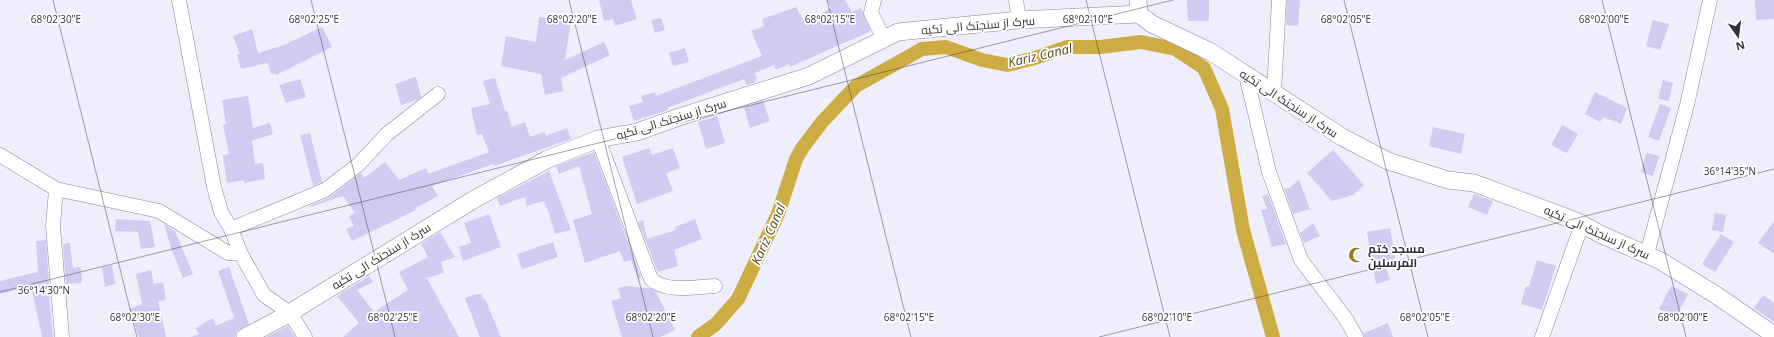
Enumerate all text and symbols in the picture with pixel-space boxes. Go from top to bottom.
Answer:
text: 68°02'30"E [31,12,81,26]
text: 68°02'25"E [289,12,339,26]
text: 68°02'20"E [547,12,597,26]
text: 68°02'15"E [805,12,855,26]
street label: سرک از سنجتک الی تکیه [920,12,1036,38]
text: 68°02'10"E [1063,12,1113,26]
text: 68°02'05"E [1321,12,1371,26]
text: 68°02'00"E [1579,12,1629,26]
north arrow [1718,16,1758,56]
text: N [1734,38,1747,55]
water label: Kariz Canal [1006,39,1075,71]
street label: سرک از سنجتک الی تکیه [1236,65,1342,141]
street label: سرک از سنجتک الی تکیه [614,94,728,144]
text: 36°14'35"N [1704,164,1756,178]
water label: Kariz Canal [746,200,790,267]
street label: سرک از سنجتک الی تکیه [1541,201,1653,263]
street label: سرک از سنجتک الی تکیه [328,219,434,293]
place label: مسجد ختم المرسلین [1368,240,1425,271]
mosque icon: مسجد ختم المرسلین [1347,246,1365,264]
text: 36°14'30"N [18,283,70,297]
text: 68°02'30"E [110,310,160,324]
text: 68°02'25"E [368,310,418,324]
text: 68°02'20"E [626,310,676,324]
text: 68°02'15"E [884,310,934,324]
text: 68°02'10"E [1142,310,1192,324]
text: 68°02'05"E [1400,310,1450,324]
text: 68°02'00"E [1658,310,1708,324]

